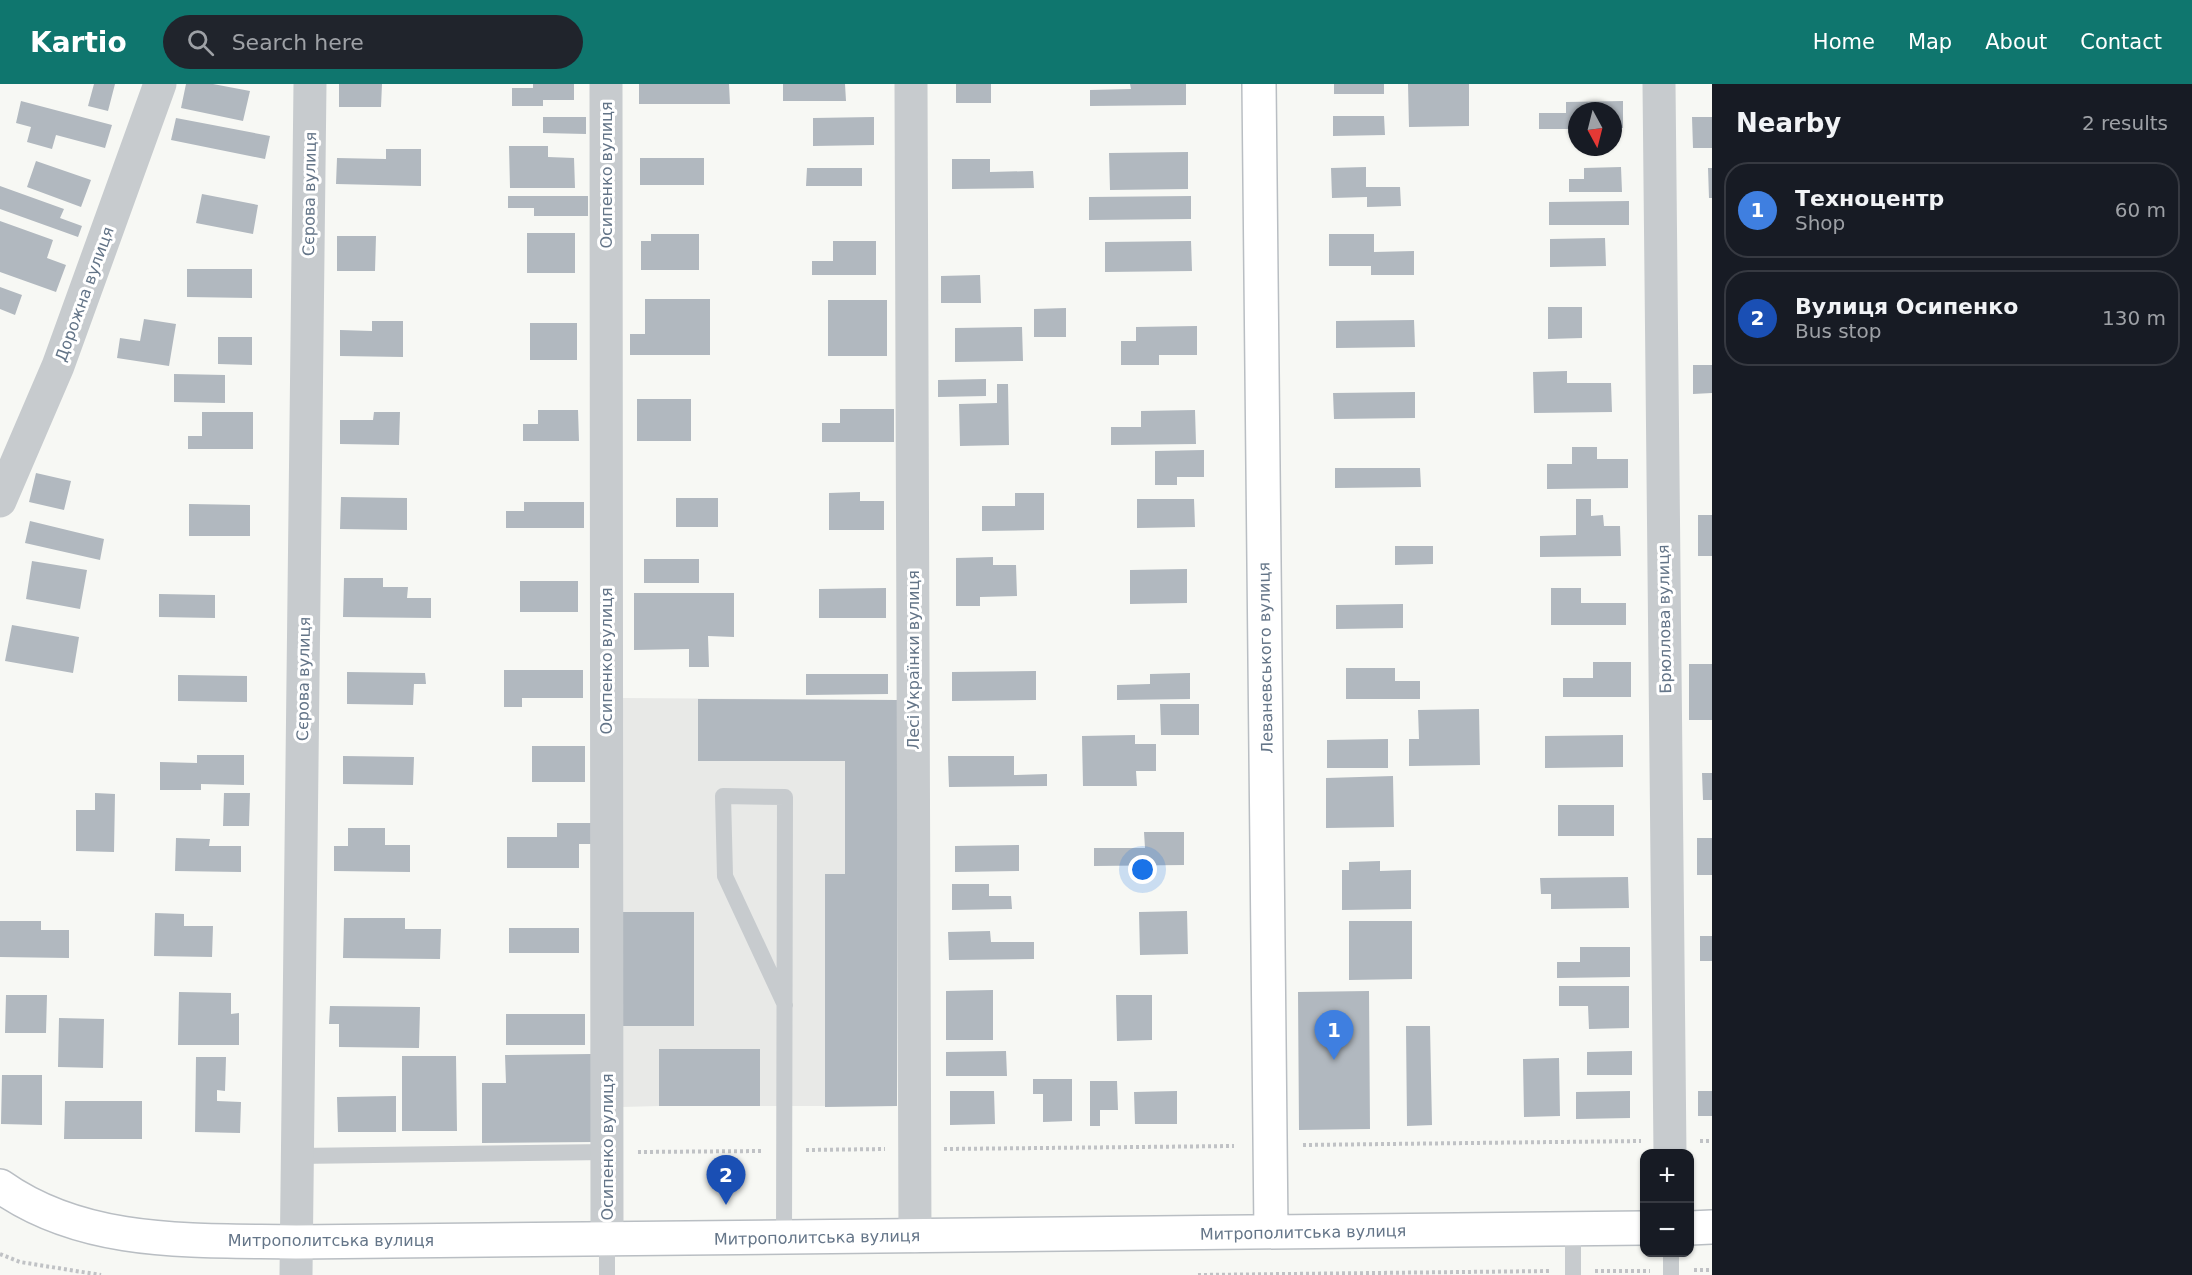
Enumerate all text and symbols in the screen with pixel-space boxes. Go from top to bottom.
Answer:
search box [163,15,583,69]
text: Kartio [30,26,127,59]
icon: search [184,26,217,59]
text: Search here [232,30,364,55]
text: Home [1813,30,1875,54]
text: Map [1908,30,1952,54]
text: About [1985,30,2047,54]
text: Contact [2080,30,2162,54]
street label: Осипенко вулиця [597,101,616,249]
north arrow [1568,102,1622,156]
text: Nearby [1736,108,1841,138]
text: 2 results [2082,111,2168,135]
street label: Сєрова вулиця [299,132,320,256]
text: Техноцентр [1795,186,1944,211]
text: 1 [1751,198,1764,222]
text: 60 m [2115,198,2166,222]
text: Shop [1795,211,1845,235]
street label: Дорожна вулиця [51,224,118,364]
text: Вулиця Осипенко [1795,294,2018,319]
text: 2 [1751,306,1764,330]
text: 130 m [2102,306,2166,330]
text: Bus stop [1795,319,1881,343]
street label: Брюллова вулиця [1654,544,1675,694]
street label: Леваневського вулиця [1254,562,1277,754]
street label: Лесі Українки вулиця [904,570,923,750]
street label: Осипенко вулиця [597,587,616,735]
street label: Сєрова вулиця [293,617,314,741]
your location [1128,855,1157,884]
pin: 1 [1314,1010,1354,1060]
street label: Осипенко вулиця [598,1073,617,1221]
map controls [1640,1149,1694,1257]
button: + [1640,1149,1694,1203]
pin: 2 [706,1156,746,1205]
button: − [1640,1203,1694,1257]
street label: Митрополитська вулиця [1200,1221,1406,1244]
street label: Митрополитська вулиця [714,1226,920,1249]
street label: Митрополитська вулиця [228,1231,434,1250]

